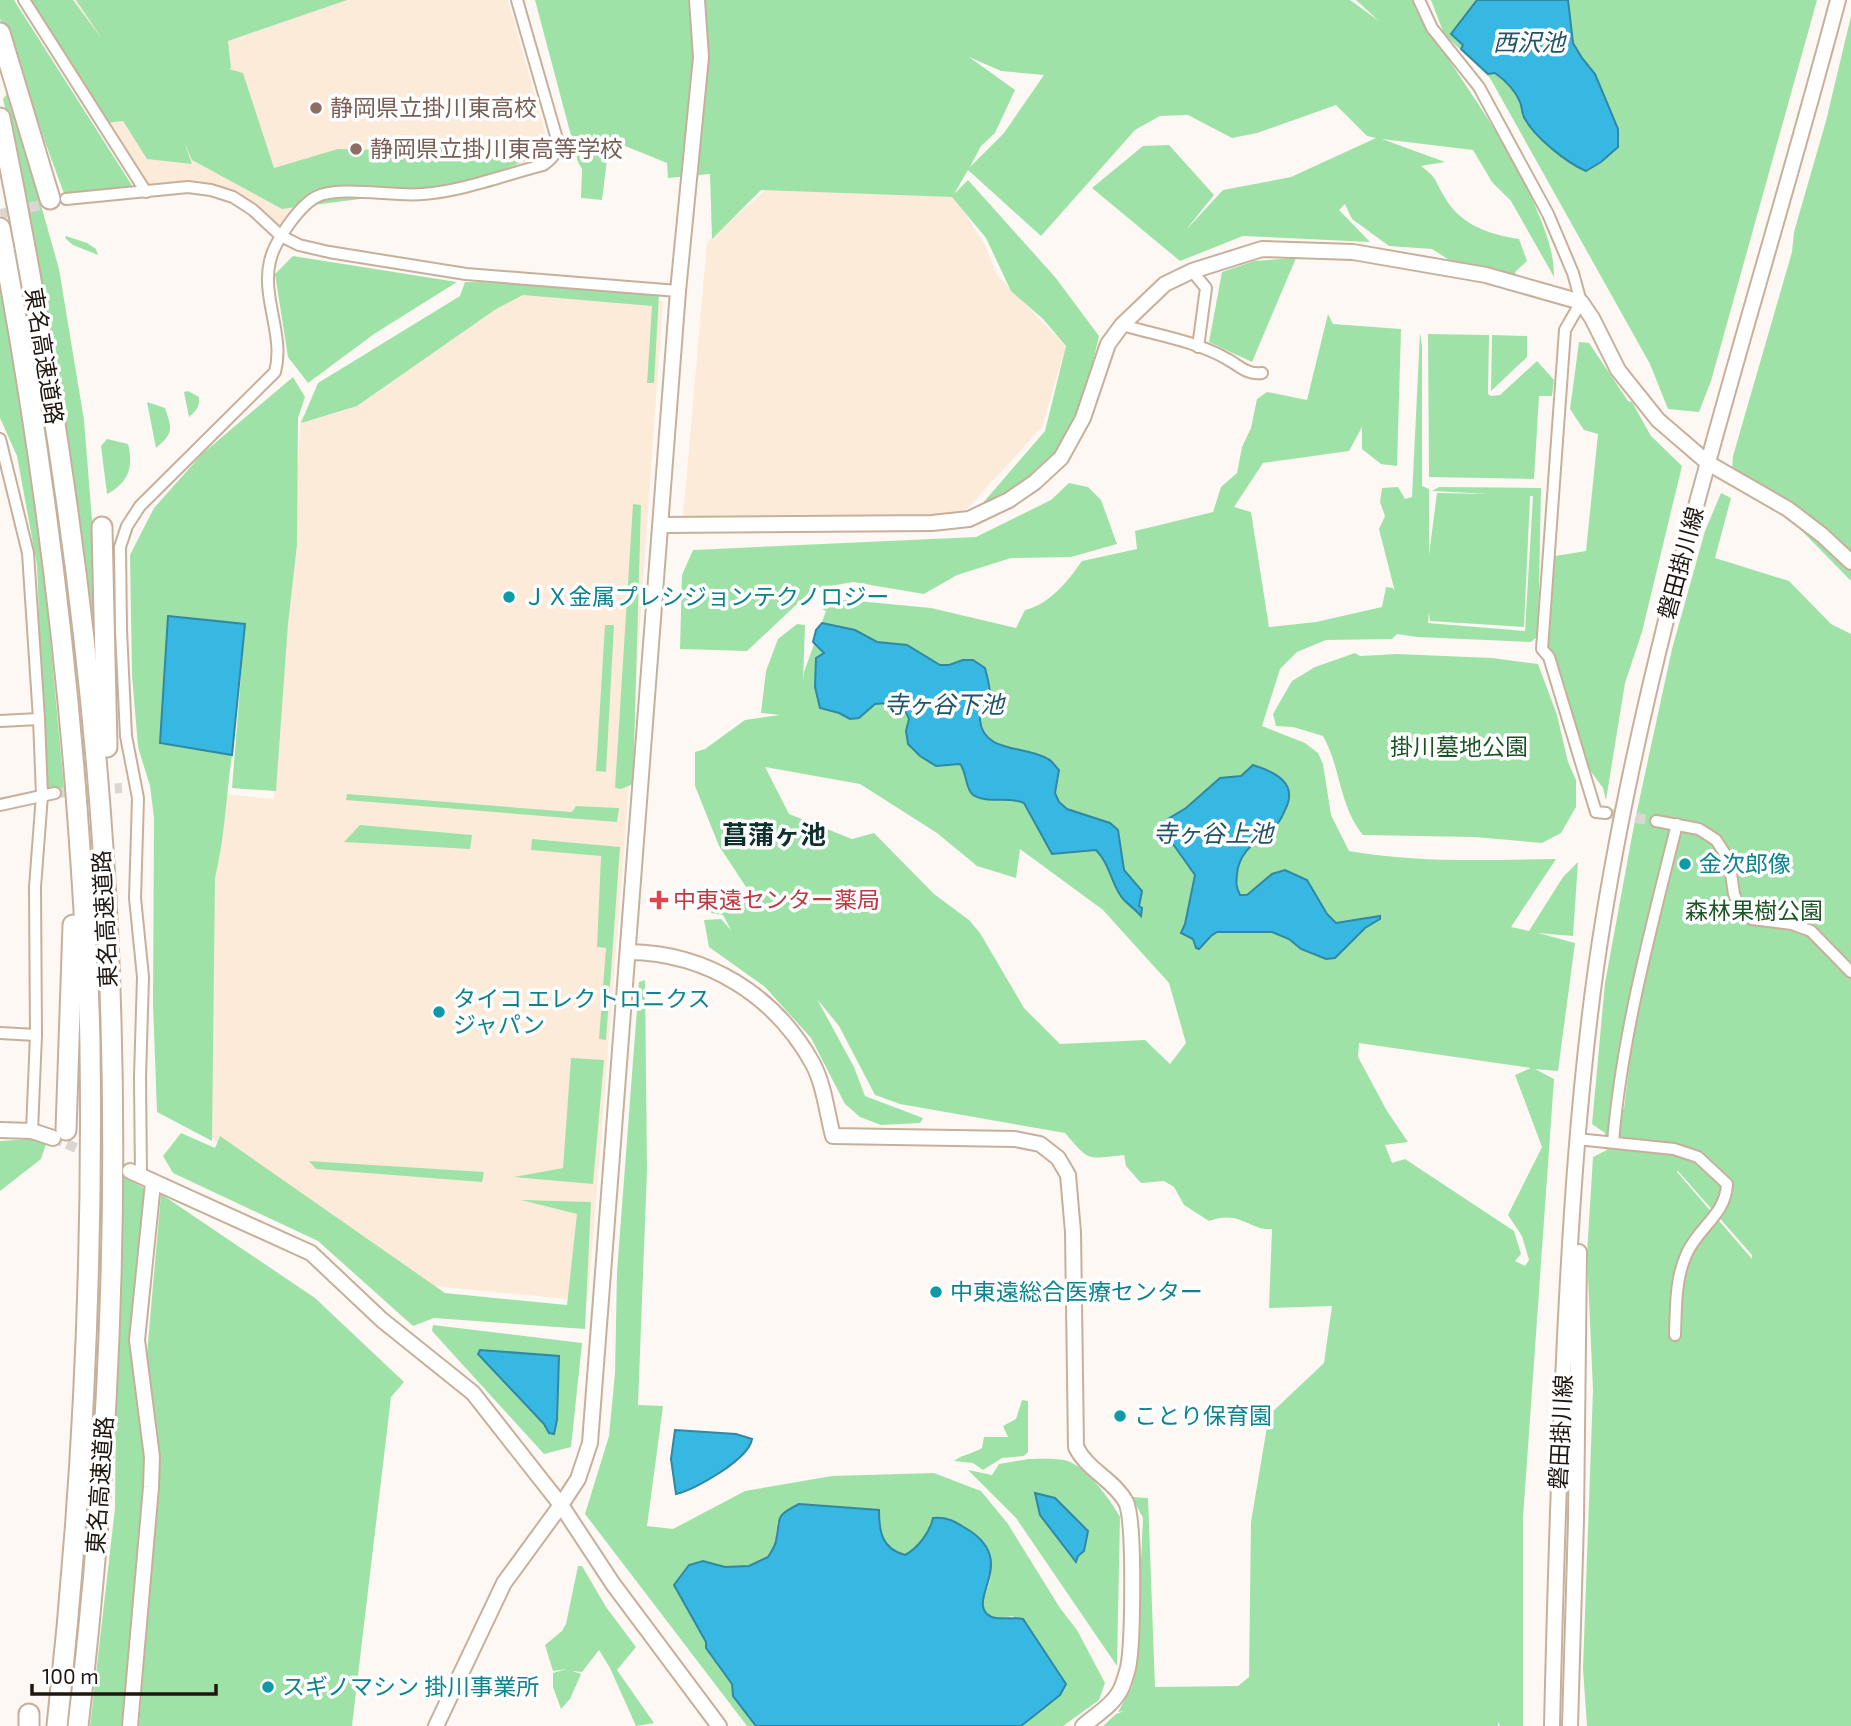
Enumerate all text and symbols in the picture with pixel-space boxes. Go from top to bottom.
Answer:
water label: 西沢池 [1493,27,1567,56]
place label: 静岡県立掛川東高校 [330,93,537,121]
marker: 静岡県立掛川東高校 [308,100,324,116]
place label: 静岡県立掛川東高等学校 [370,134,623,162]
marker: 静岡県立掛川東高等学校 [348,141,364,157]
street label: 東名高速道路 [20,286,70,426]
street label: 磐田掛川線 [1652,504,1708,622]
place label: ＪＸ金属プレシジョンテクノロジー [523,582,890,610]
marker: ＪＸ金属プレシジョンテクノロジー [501,589,517,605]
water label: 寺ヶ谷下池 [884,689,1006,718]
park label: 掛川墓地公園 [1390,732,1528,760]
district label: 菖蒲ヶ池 [722,818,826,849]
water label: 寺ヶ谷上池 [1153,818,1275,847]
street label: 東名高速道路 [86,849,122,989]
place label: 金次郎像 [1699,849,1791,877]
marker: 金次郎像 [1677,856,1693,872]
place label: 中東遠センター薬局 [673,885,880,913]
marker: 中東遠センター薬局 [651,892,667,908]
park label: 森林果樹公園 [1685,896,1823,924]
place label: タイコ エレクトロニクス ジャパン [453,984,710,1038]
marker: タイコ エレクトロニクス ジャパン [431,1004,447,1020]
place label: 中東遠総合医療センター [950,1277,1203,1305]
marker: 中東遠総合医療センター [928,1284,944,1300]
street label: 磐田掛川線 [1543,1374,1577,1490]
place label: ことり保育園 [1134,1401,1272,1429]
marker: ことり保育園 [1112,1408,1128,1424]
street label: 東名高速道路 [80,1415,118,1555]
scale bar [32,1652,215,1696]
text: 100 m [42,1663,99,1688]
place label: スギノマシン 掛川事業所 [282,1672,539,1700]
marker: スギノマシン 掛川事業所 [260,1679,276,1695]

